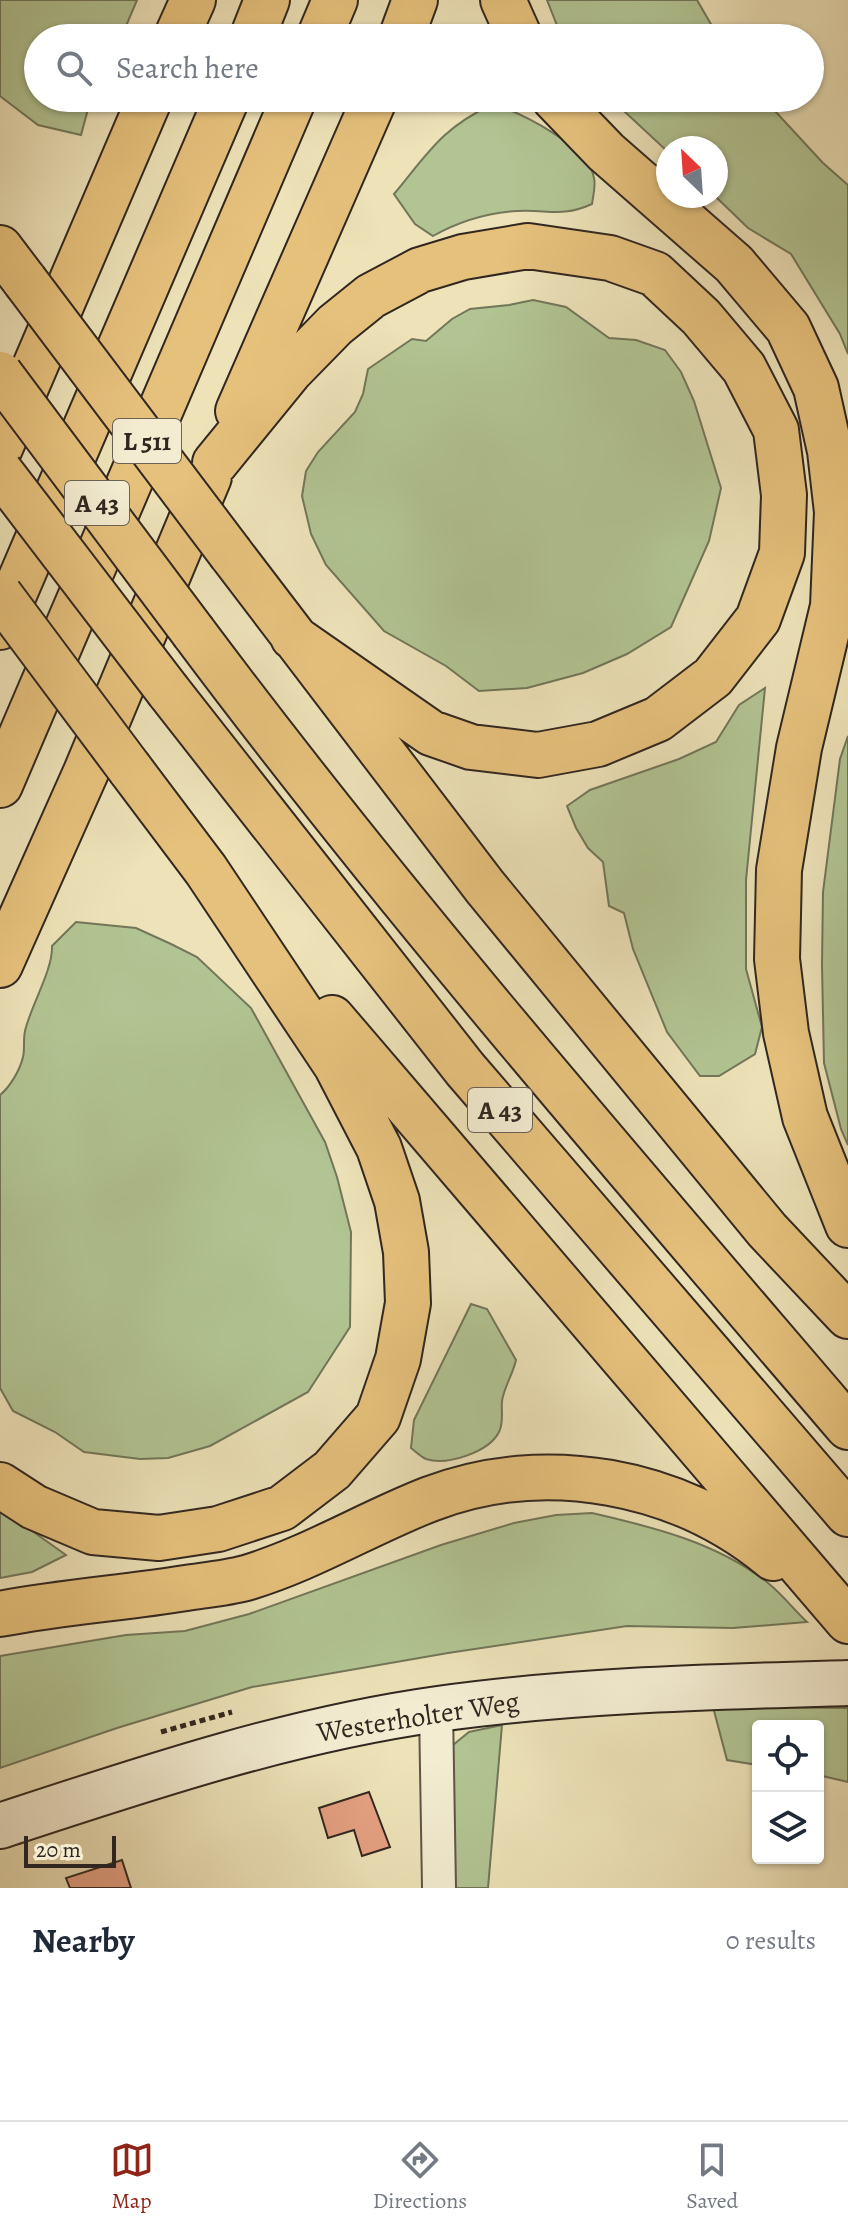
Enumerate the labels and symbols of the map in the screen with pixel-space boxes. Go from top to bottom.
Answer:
north arrow [656,136,728,208]
road number: L 511 [113,419,181,463]
road number: A 43 [65,481,129,525]
road number: A 43 [468,1088,532,1132]
street label: Westerholter Weg [313,1682,522,1752]
scale bar [24,1832,116,1868]

